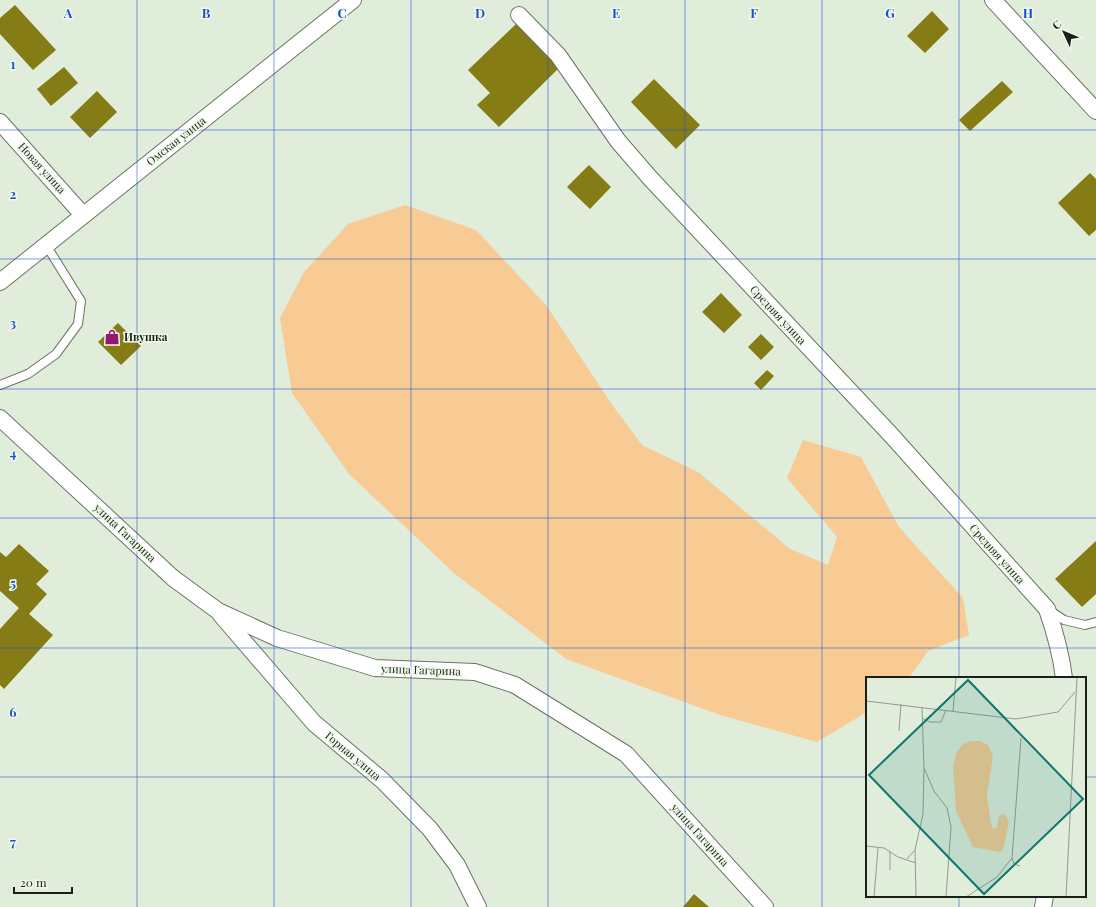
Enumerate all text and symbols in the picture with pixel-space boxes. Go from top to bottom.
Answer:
text: A [63,4,73,21]
text: B [202,4,211,21]
text: C [337,4,347,21]
text: D [475,4,485,21]
text: E [612,4,620,21]
text: F [750,4,758,21]
text: G [885,4,895,21]
text: H [1023,4,1033,21]
north arrow [1044,12,1084,52]
text: С [1048,17,1065,33]
text: 1 [11,55,16,72]
street label: Омская улица [143,112,209,169]
street label: Новая улица [15,139,70,197]
text: 2 [10,185,17,202]
street label: Средняя улица [747,282,810,348]
text: 3 [10,314,16,331]
shop icon: Ивушка [103,328,121,346]
place label: Ивушка [124,329,168,344]
text: 4 [10,444,17,461]
street label: улица Гагарина [90,499,160,566]
street label: Средняя улица [966,520,1029,587]
text: 5 [10,574,16,591]
street label: улица Гагарина [380,661,462,678]
inset map [866,677,1086,897]
text: 6 [9,703,17,720]
street label: Горная улица [322,728,385,784]
street label: улица Гагарина [668,799,733,870]
text: 7 [10,833,16,850]
scale bar [14,869,72,895]
text: 20 m [20,874,47,890]

